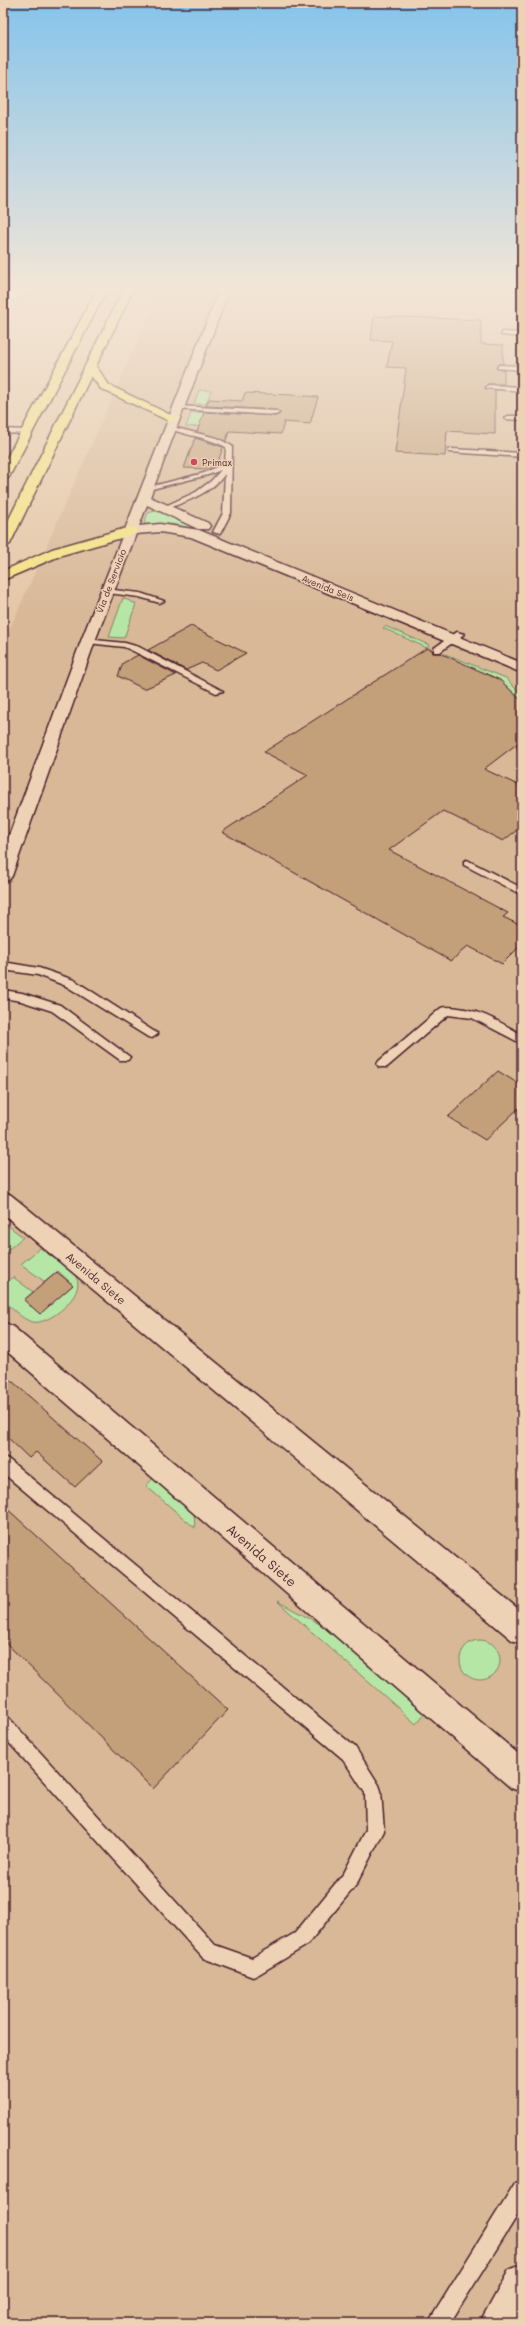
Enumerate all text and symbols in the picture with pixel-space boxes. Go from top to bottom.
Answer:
marker: Primax [189,457,199,467]
place label: Primax [202,457,233,468]
street label: Vía de Servicio [94,547,128,614]
street label: Avenida Seis [300,573,356,603]
street label: Avenida Siete [63,1248,129,1308]
street label: Avenida Siete [223,1520,301,1590]

